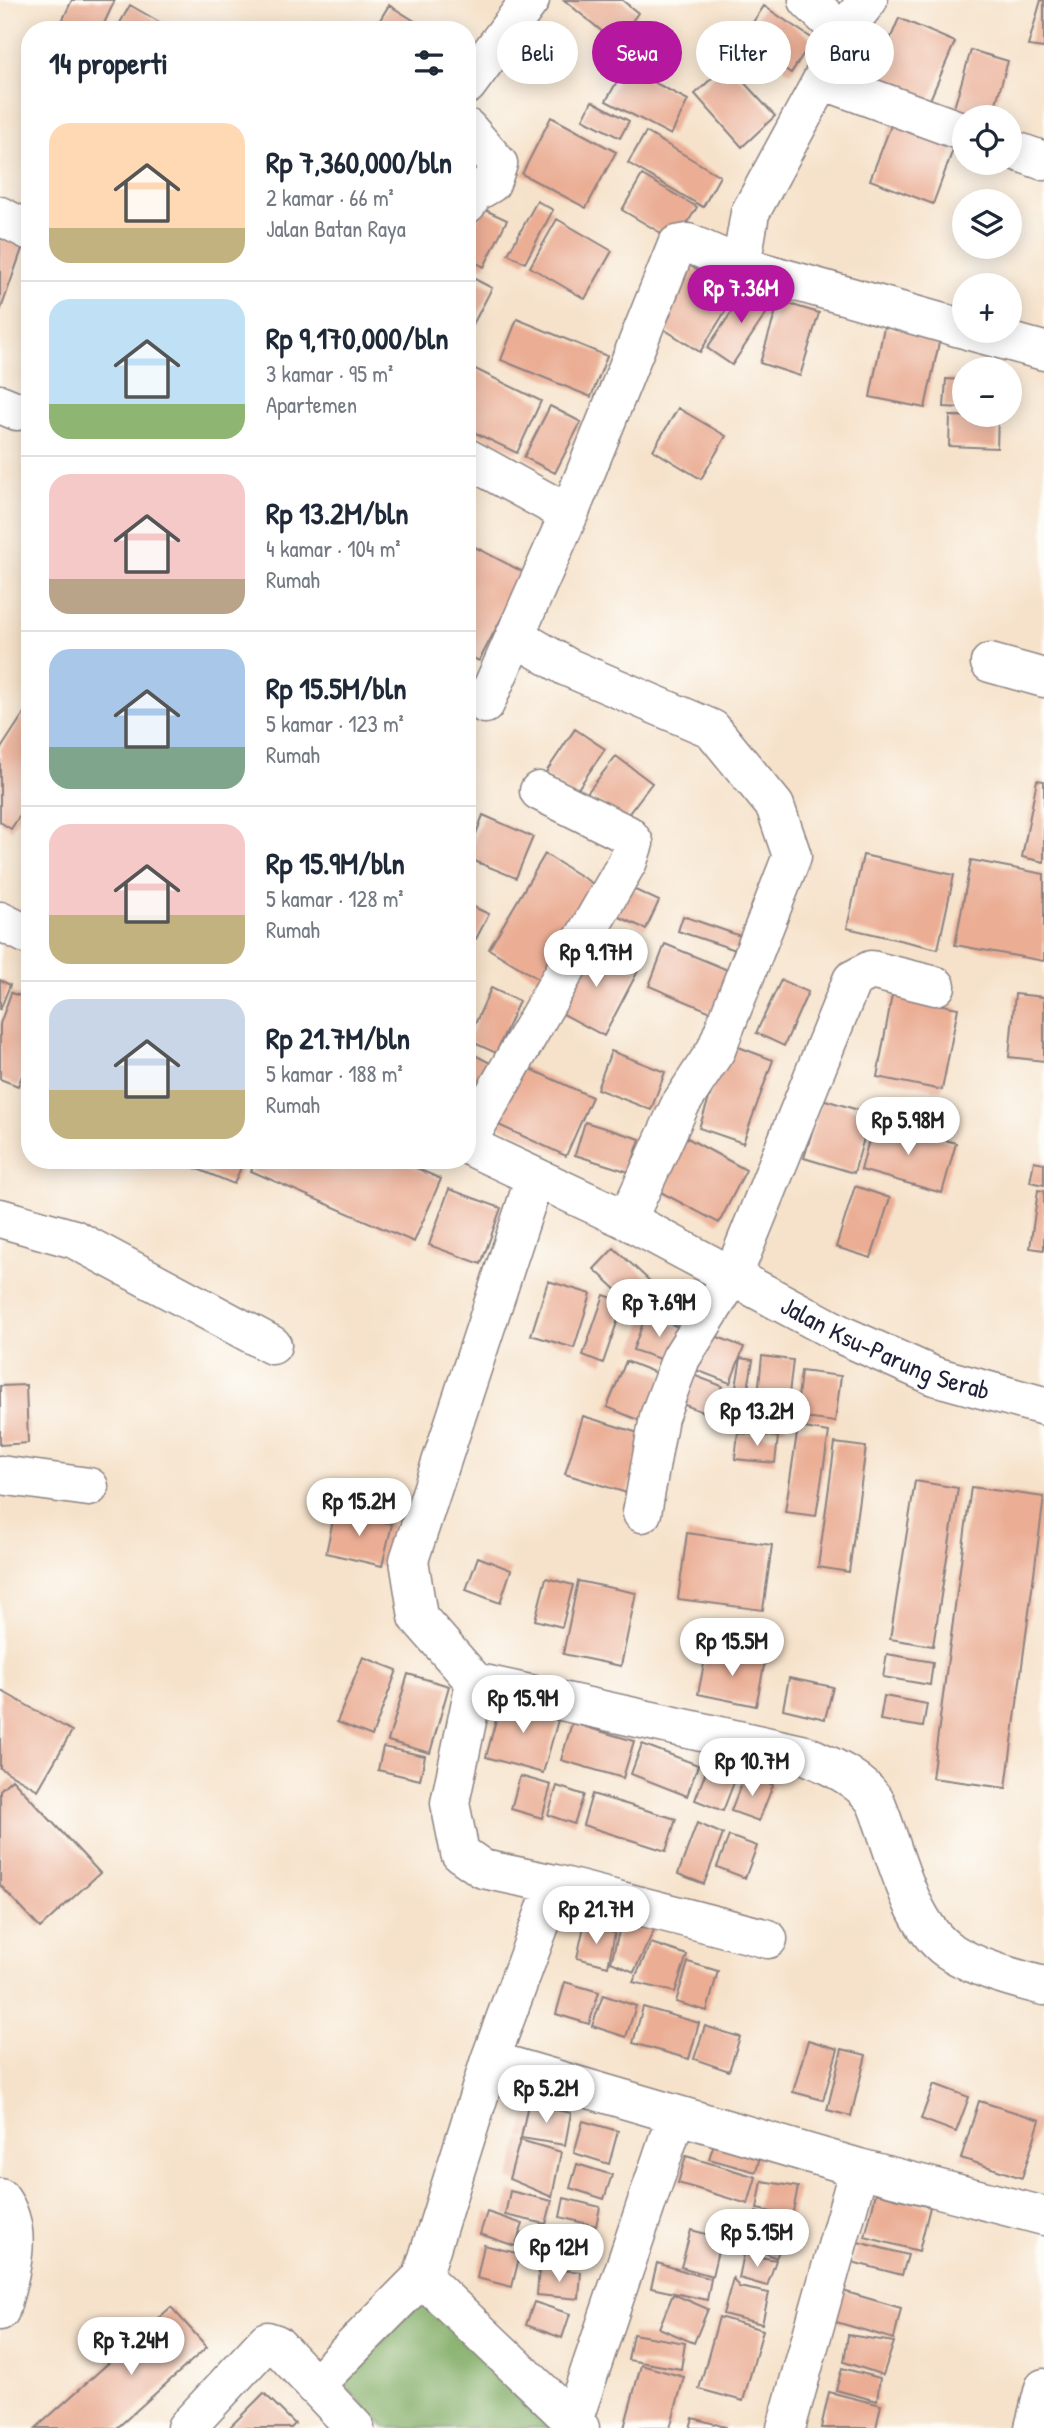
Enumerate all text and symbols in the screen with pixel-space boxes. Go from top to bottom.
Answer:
chip: Beli [497,21,578,84]
chip: Sewa [592,21,682,84]
chip: Filter [696,21,791,84]
chip: Baru [805,21,894,84]
text: 14 properti [49,43,168,83]
icon: filters [410,44,448,82]
map controls [952,105,1022,427]
button: locate [952,105,1022,175]
text: Rp 7,360,000/bln [266,142,452,182]
icon: home [105,151,189,235]
text: 2 kamar · 66 m² [266,182,394,213]
button: layers [952,189,1022,259]
text: Jalan Batan Raya [266,213,406,244]
pin: Rp 7.36M [669,266,813,325]
text: Rp 7.36M [703,272,779,303]
button: + [952,273,1022,343]
text: Rp 9,170,000/bln [266,318,449,358]
icon: home [105,327,189,411]
button: − [952,357,1022,427]
text: 3 kamar · 95 m² [266,358,393,389]
text: Apartemen [266,389,357,420]
text: Rp 13.2M/bln [266,493,409,533]
icon: home [105,502,189,586]
text: 4 kamar · 104 m² [266,533,401,564]
text: Rumah [266,564,320,595]
text: Rp 15.5M/bln [266,668,407,708]
icon: home [105,677,189,761]
text: 5 kamar · 123 m² [266,708,404,739]
text: Rumah [266,739,320,770]
text: Rp 15.9M/bln [266,843,405,883]
icon: home [105,852,189,936]
text: 5 kamar · 128 m² [266,883,404,914]
text: Rumah [266,914,320,945]
pin: Rp 9.17M [524,930,668,989]
text: Rp 9.17M [560,936,632,967]
text: Rp 21.7M/bln [266,1018,410,1058]
icon: home [105,1027,189,1111]
text: 5 kamar · 188 m² [266,1058,403,1089]
text: Rumah [266,1089,320,1120]
pin: Rp 5.98M [836,1098,980,1157]
text: Rp 5.98M [872,1104,944,1135]
pin: Rp 7.69M [587,1280,731,1339]
text: Rp 7.69M [622,1286,696,1317]
street label: Jalan Ksu-Parung Serab [775,1288,994,1407]
pin: Rp 13.2M [685,1388,829,1448]
text: Rp 13.2M [720,1395,794,1426]
pin: Rp 15.2M [287,1478,431,1538]
text: Rp 15.2M [322,1485,396,1516]
pin: Rp 15.5M [660,1618,804,1678]
text: Rp 15.5M [696,1625,768,1656]
pin: Rp 15.9M [451,1676,595,1735]
text: Rp 15.9M [488,1682,558,1713]
pin: Rp 10.7M [680,1738,824,1798]
text: Rp 10.7M [715,1745,789,1776]
pin: Rp 21.7M [524,1886,668,1946]
text: Rp 21.7M [559,1893,633,1924]
pin: Rp 5.2M [481,2066,611,2125]
text: Rp 5.2M [514,2072,578,2103]
pin: Rp 5.15M [685,2210,829,2269]
text: Rp 5.15M [721,2216,793,2247]
pin: Rp 12M [502,2224,616,2284]
text: Rp 12M [530,2231,588,2262]
pin: Rp 7.24M [59,2318,203,2377]
text: Rp 7.24M [94,2324,168,2355]

